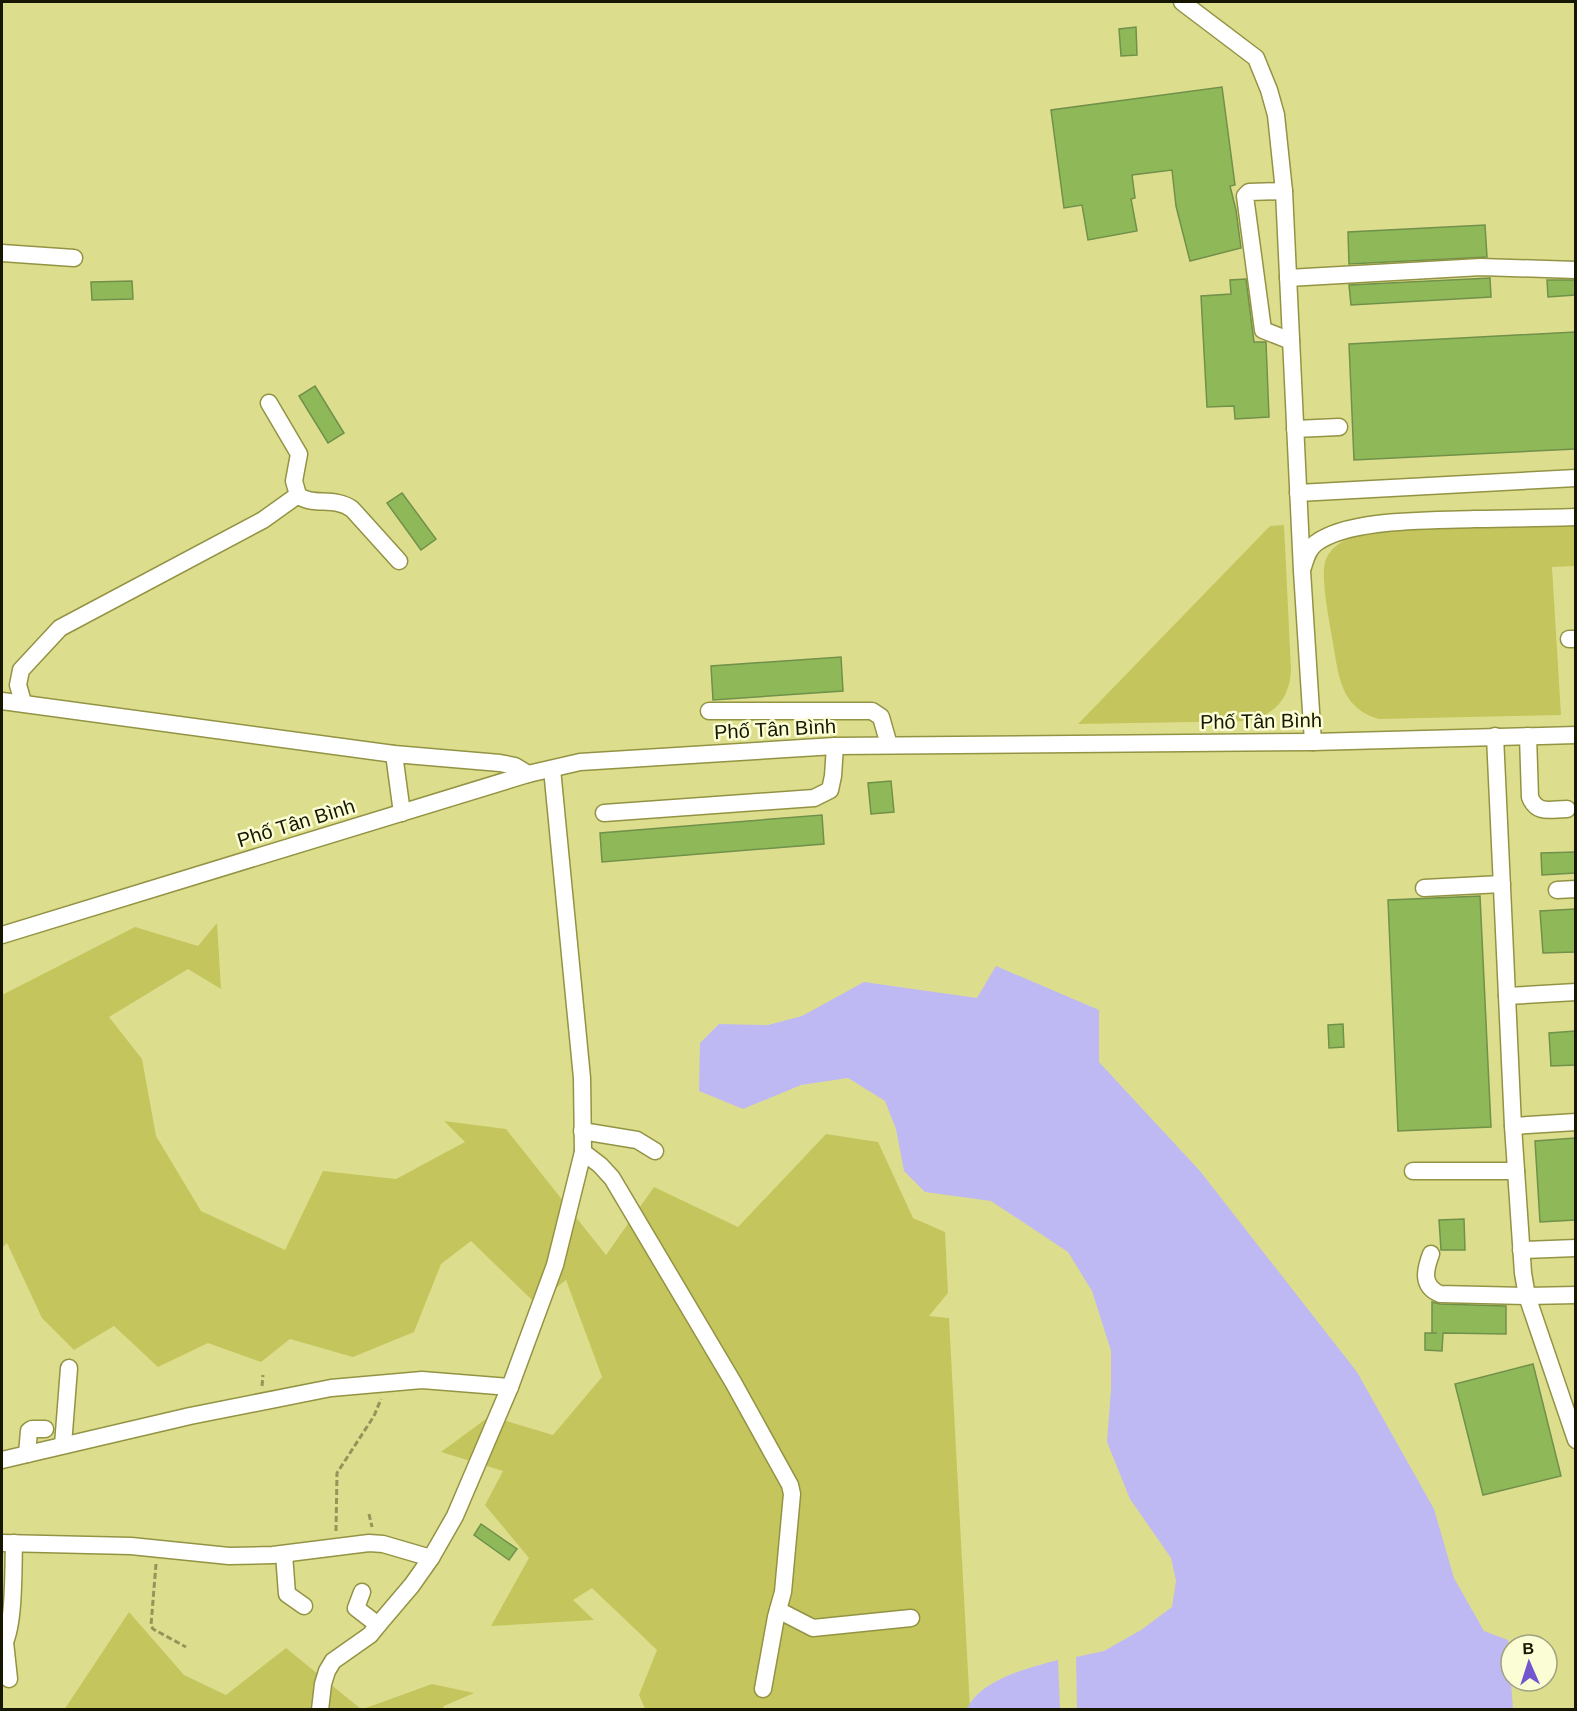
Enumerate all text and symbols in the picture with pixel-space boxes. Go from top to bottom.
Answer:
street label: Phố Tân Bình [1200,709,1322,733]
street label: Phố Tân Bình [714,715,836,743]
street label: Phố Tân Bình [234,795,358,851]
north arrow [1499,1633,1559,1693]
text: B [1522,1640,1534,1657]

